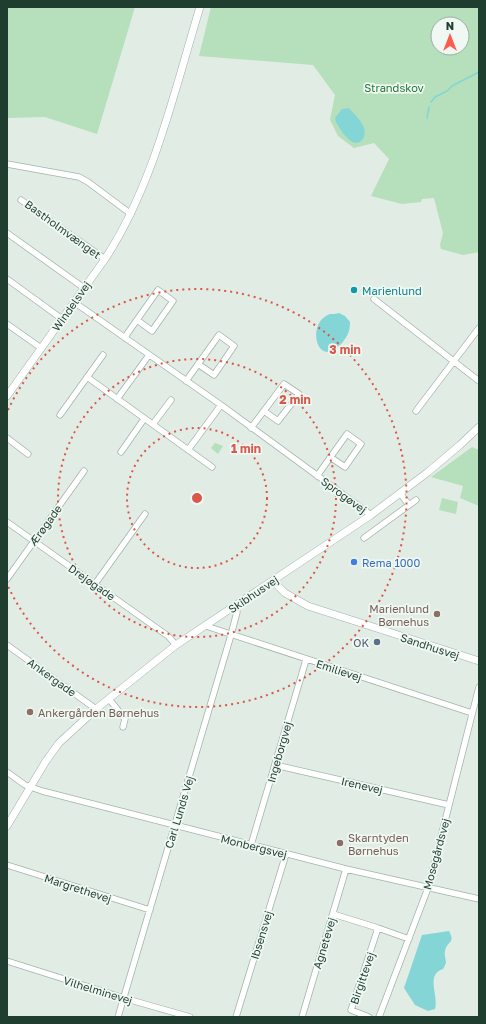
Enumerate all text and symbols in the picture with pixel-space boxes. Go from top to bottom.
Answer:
north arrow [430,16,470,56]
text: N [446,19,454,32]
park label: Strandskov [364,81,424,94]
street label: Bastholmvænget [23,197,103,261]
street label: Windelsvej [49,278,93,334]
place label: Marienlund [362,284,422,297]
marker: Marienlund [349,285,359,295]
text: 3 min [329,342,361,357]
text: 2 min [279,392,311,407]
text: 1 min [231,441,261,456]
street label: Sprogøvej [319,474,369,516]
centre of rings [190,491,204,505]
street label: Ærøgade [26,502,64,548]
place label: Rema 1000 [362,556,420,569]
marker: Rema 1000 [349,557,359,567]
street label: Drejøgade [66,561,118,603]
street label: Skibhusvej [226,573,281,615]
place label: Marienlund Børnehus [369,602,429,628]
marker: Marienlund Børnehus [432,609,442,619]
street label: Sandhusvej [399,630,461,662]
place label: OK [353,636,369,649]
marker: OK [372,637,382,647]
street label: Ankergade [25,655,79,699]
street label: Emilievej [315,657,364,684]
place label: Ankergården Børnehus [38,706,159,719]
marker: Ankergården Børnehus [25,707,35,717]
street label: Ingeborgvej [264,720,294,784]
street label: Carl Lunds Vej [162,774,196,850]
street label: Irenevej [340,774,384,796]
street label: Mosegårdsvej [420,817,452,891]
street label: Monbergsvej [219,831,289,861]
place label: Skarntyden Børnehus [348,831,409,857]
marker: Skarntyden Børnehus [335,838,345,848]
street label: Margrethevej [43,871,113,905]
street label: Ibsensvej [247,909,275,961]
street label: Agnetevej [310,916,338,970]
street label: Birgittevej [347,950,377,1006]
street label: Vilhelminevej [62,973,134,1007]

